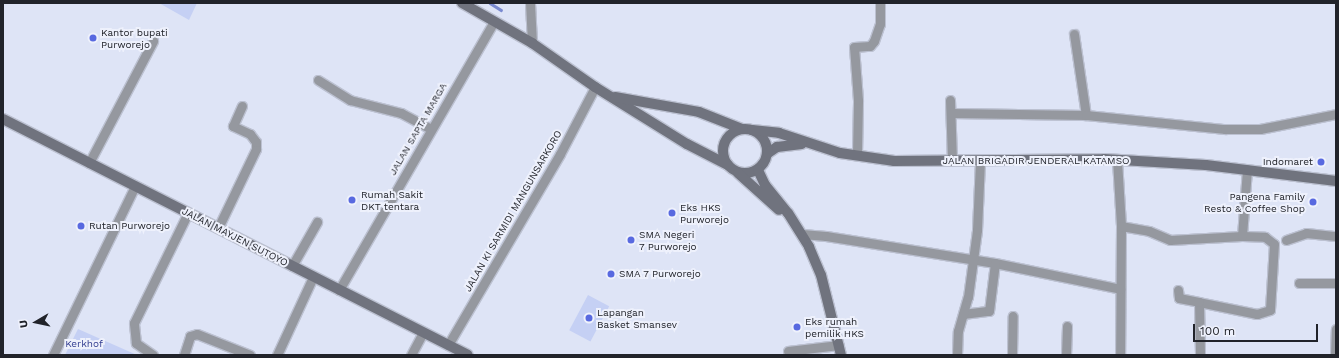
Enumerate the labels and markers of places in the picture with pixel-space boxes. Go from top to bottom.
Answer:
place label: Kantor bupati Purworejo [101,26,168,50]
marker: Kantor bupati Purworejo [88,33,98,43]
place label: Indomaret [1263,156,1313,168]
marker: Indomaret [1316,157,1326,167]
place label: Rumah Sakit DKT tentara [361,188,423,212]
place label: Pangena Family Resto & Coffee Shop [1204,190,1305,214]
marker: Rumah Sakit DKT tentara [346,194,358,206]
marker: Pangena Family Resto & Coffee Shop [1308,197,1318,207]
place label: Eks HKS Purworejo [680,201,729,224]
marker: Eks HKS Purworejo [667,208,677,218]
place label: Rutan Purworejo [89,220,170,232]
marker: Rutan Purworejo [76,221,86,231]
place label: SMA Negeri 7 Purworejo [639,228,697,252]
marker: SMA Negeri 7 Purworejo [626,235,636,245]
place label: SMA 7 Purworejo [619,268,702,280]
marker: SMA 7 Purworejo [606,269,616,279]
place label: Lapangan Basket Smansev [597,306,677,330]
marker: Lapangan Basket Smansev [584,313,594,323]
place label: Eks rumah pemilik HKS [805,315,864,338]
marker: Eks rumah pemilik HKS [792,322,802,332]

